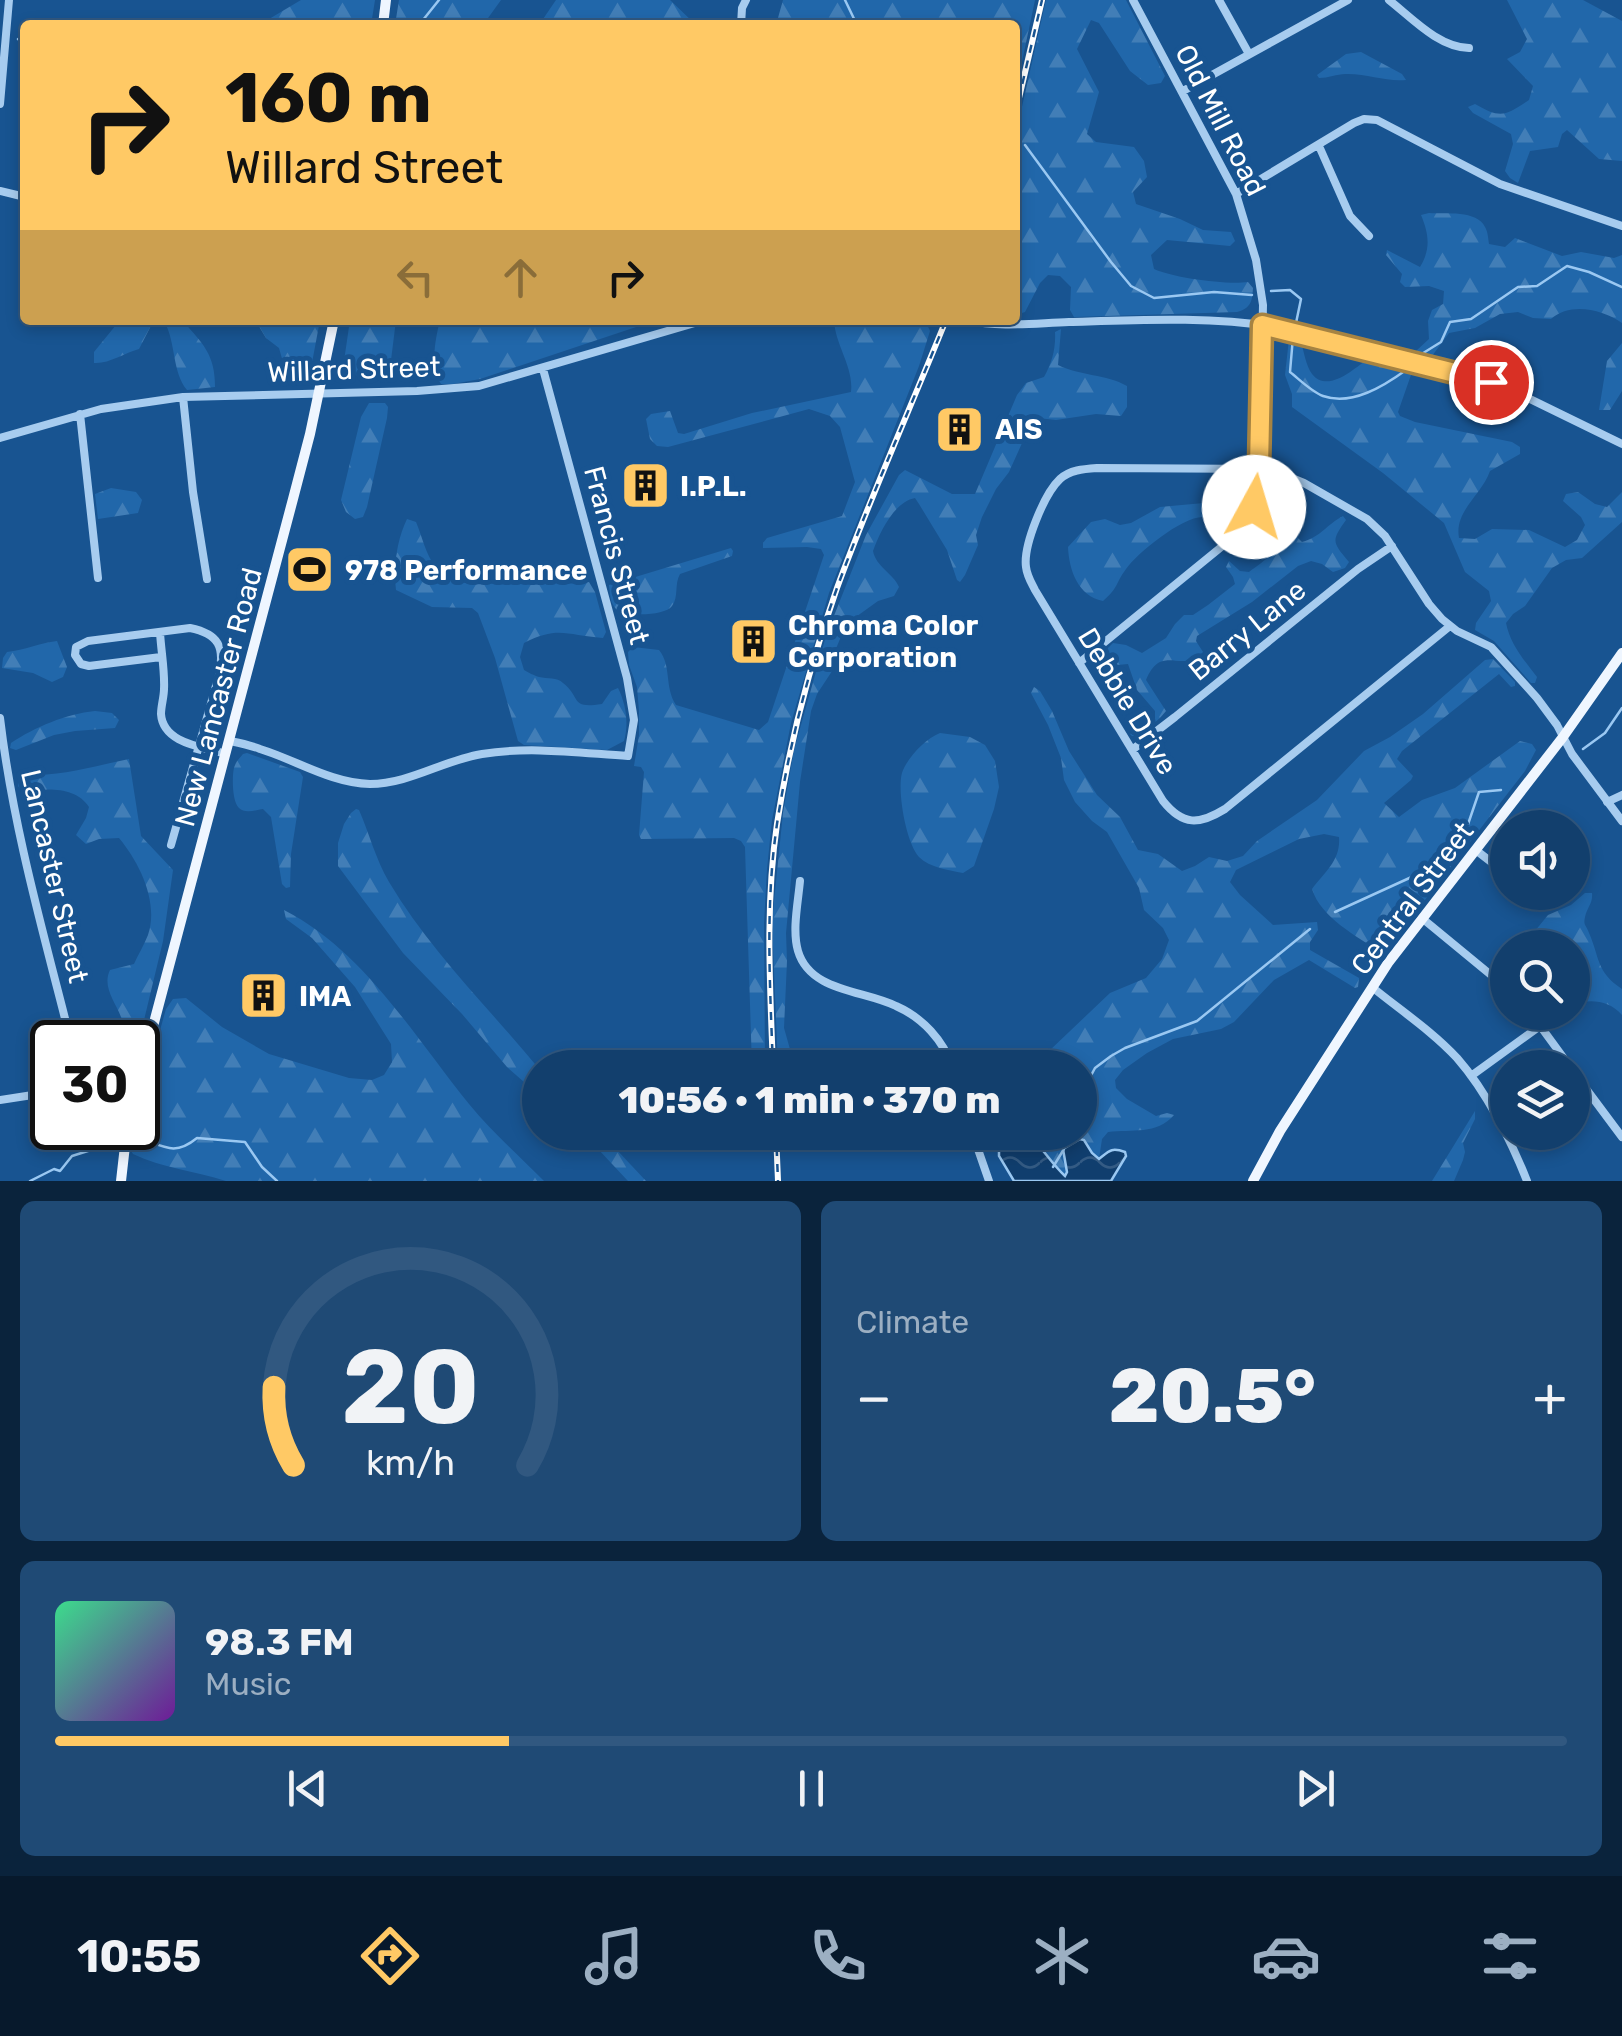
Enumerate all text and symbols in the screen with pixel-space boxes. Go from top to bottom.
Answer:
street label: Old Mill Road [1168,39,1273,201]
text: 160 m [225,57,432,140]
icon: right [60,60,190,190]
text: Willard Street [225,141,503,194]
icon: left [388,250,443,305]
icon: ahead [493,250,548,305]
icon: right [598,250,653,305]
pin [1449,340,1534,425]
street label: Willard Street [267,350,441,389]
icon: arrive [1464,355,1519,410]
building icon: AIS [934,403,986,455]
place label: AIS [995,413,1043,446]
position arrow [1202,455,1306,559]
building icon: I.P.L. [619,460,671,512]
street label: Francis Street [577,462,656,648]
place label: I.P.L. [680,470,747,503]
sports icon: 978 Performance [284,544,336,596]
place label: 978 Performance [345,554,587,587]
street label: New Lancaster Road [168,564,269,830]
street label: Barry Lane [1182,573,1312,688]
place label: Chroma Color Corporation [788,609,979,674]
building icon: Chroma Color Corporation [727,615,779,667]
street label: Debbie Drive [1071,622,1184,780]
street label: Lancaster Street [14,766,95,986]
map controls [1490,810,1590,1150]
button: sound [1490,810,1590,910]
street label: Central Street [1344,815,1481,981]
button: search [1490,930,1590,1030]
building icon: IMA [238,970,290,1022]
place label: IMA [299,980,351,1013]
speed limit sign: 30 [30,1020,160,1150]
button: layers [1490,1050,1590,1150]
text: 10:56 · 1 min · 370 m [618,1077,1001,1123]
text: Climate [856,1303,969,1341]
text: 20 [341,1326,480,1449]
text: 20.5° [1109,1352,1316,1441]
text: − [856,1365,892,1430]
text: + [1533,1365,1567,1430]
text: km/h [366,1442,455,1484]
text: 98.3 FM [205,1619,354,1665]
text: Music [205,1665,291,1703]
icon: previous [280,1761,335,1816]
icon: pause [784,1761,839,1816]
icon: next [1288,1761,1343,1816]
icon: directions [355,1921,425,1991]
icon: music [579,1921,649,1991]
icon: phone [803,1921,873,1991]
icon: climate [1027,1921,1097,1991]
icon: car [1251,1921,1321,1991]
icon: filters [1475,1921,1545,1991]
text: 10:55 [77,1930,201,1983]

